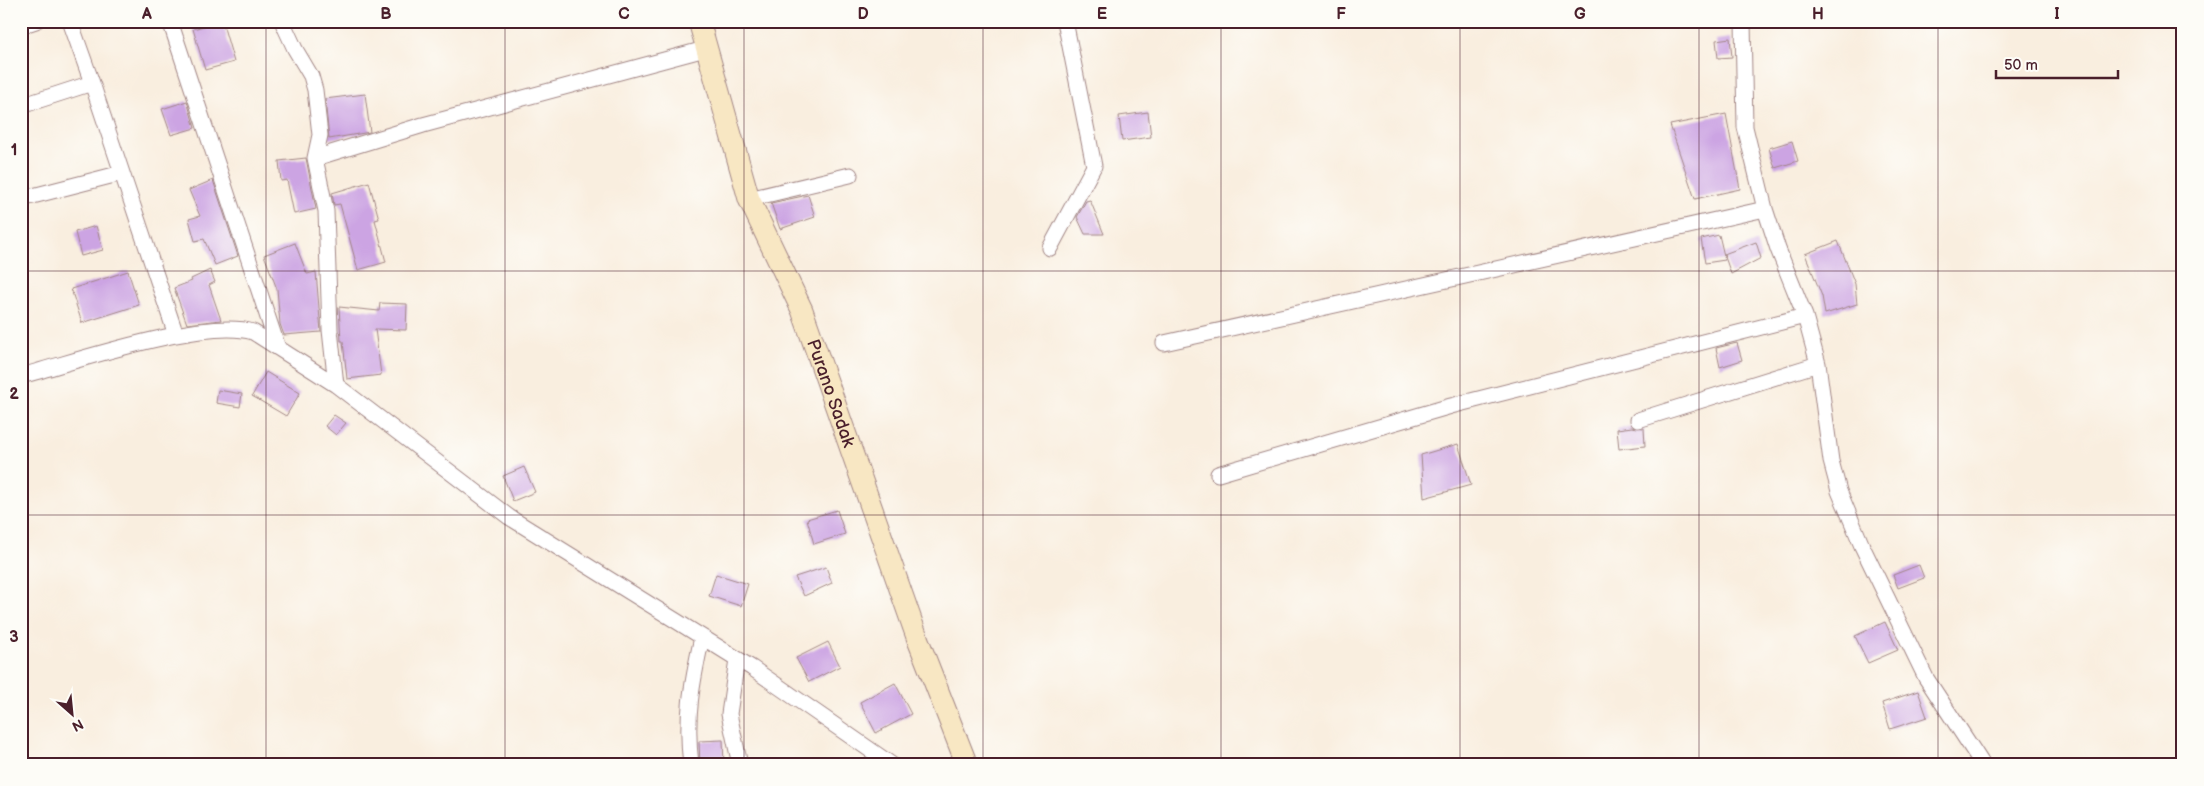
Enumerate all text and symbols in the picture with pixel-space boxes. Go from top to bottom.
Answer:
text: A [141,5,152,24]
text: B [380,5,392,24]
text: C [618,5,630,24]
text: D [857,5,869,24]
text: E [1097,5,1107,24]
text: F [1336,5,1346,24]
text: G [1574,5,1586,24]
text: H [1812,5,1824,24]
text: I [2054,5,2060,24]
scale bar [1996,48,2119,80]
text: 50 m [2004,56,2038,75]
text: 1 [11,141,17,160]
street label: Purano Sadak [803,336,860,450]
text: 2 [9,385,19,404]
text: 3 [9,628,19,647]
north arrow [48,688,98,738]
text: N [69,715,86,735]

